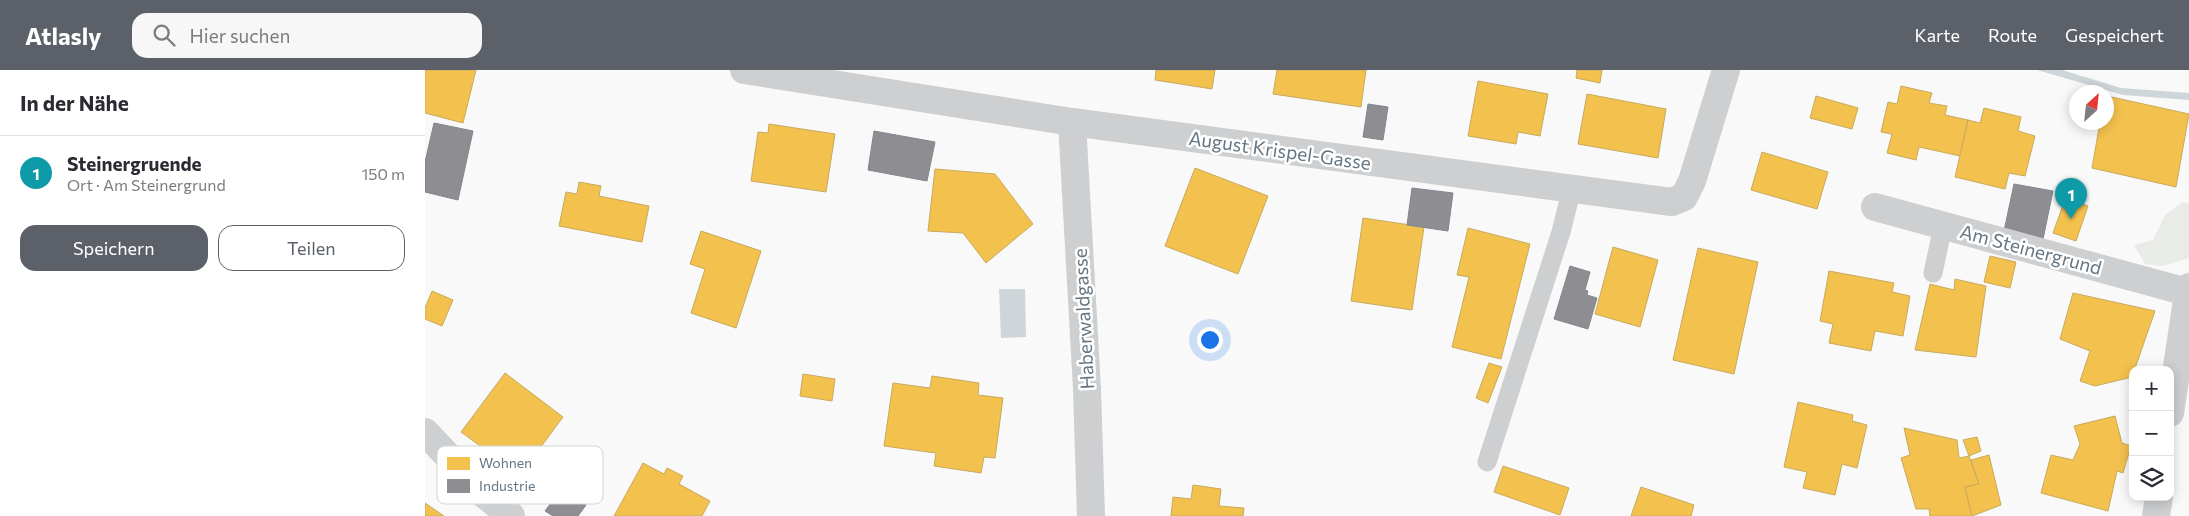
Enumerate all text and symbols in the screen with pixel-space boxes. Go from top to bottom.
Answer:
search box [132,13,482,58]
text: Atlasly [25,21,102,50]
icon: search [150,21,178,49]
text: Hier suchen [190,24,290,47]
text: Karte [1915,24,1960,46]
text: Route [1988,24,2037,46]
text: Gespeichert [2065,24,2164,46]
north arrow [2069,85,2114,130]
text: In der Nähe [20,90,129,115]
street label: August Krispel-Gasse [1187,126,1373,174]
text: Steinergruende [67,152,202,175]
text: 1 [32,164,40,183]
text: 150 m [362,164,405,183]
text: Ort · Am Steinergrund [67,175,226,194]
pin: 1 [2055,178,2087,219]
street label: Am Steinergrund [1958,219,2104,279]
button: Speichern [20,225,208,271]
button: Teilen [218,225,405,271]
street label: Haberwaldgasse [1068,248,1098,390]
your location [1197,327,1223,353]
map controls [2129,366,2174,501]
button: + [2129,366,2174,411]
button: − [2129,411,2174,456]
legend [437,446,603,504]
text: Wohnen [479,454,532,471]
button: layers [2129,456,2174,501]
text: Industrie [479,477,536,494]

